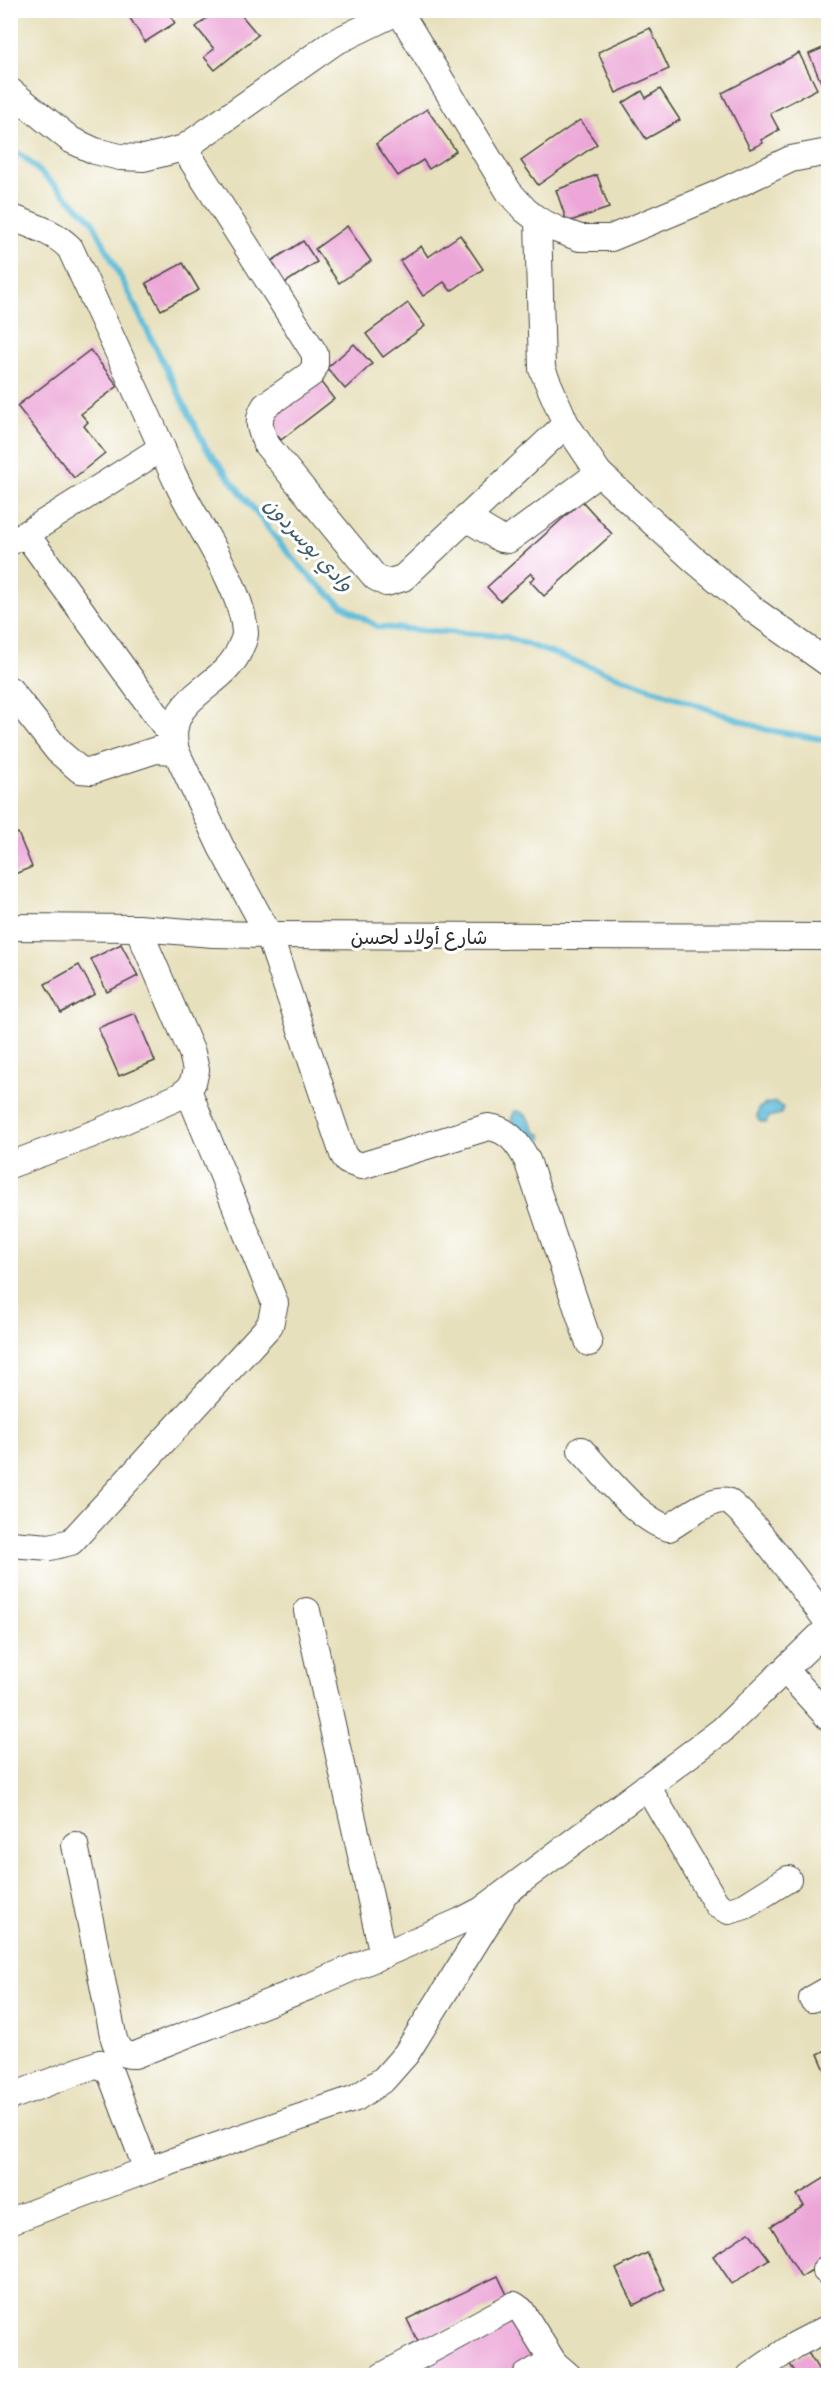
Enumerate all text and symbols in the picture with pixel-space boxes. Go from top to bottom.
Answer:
water label: وادي بوسردون [257,490,361,599]
street label: شارع أولاد لحسن [351,923,487,951]

